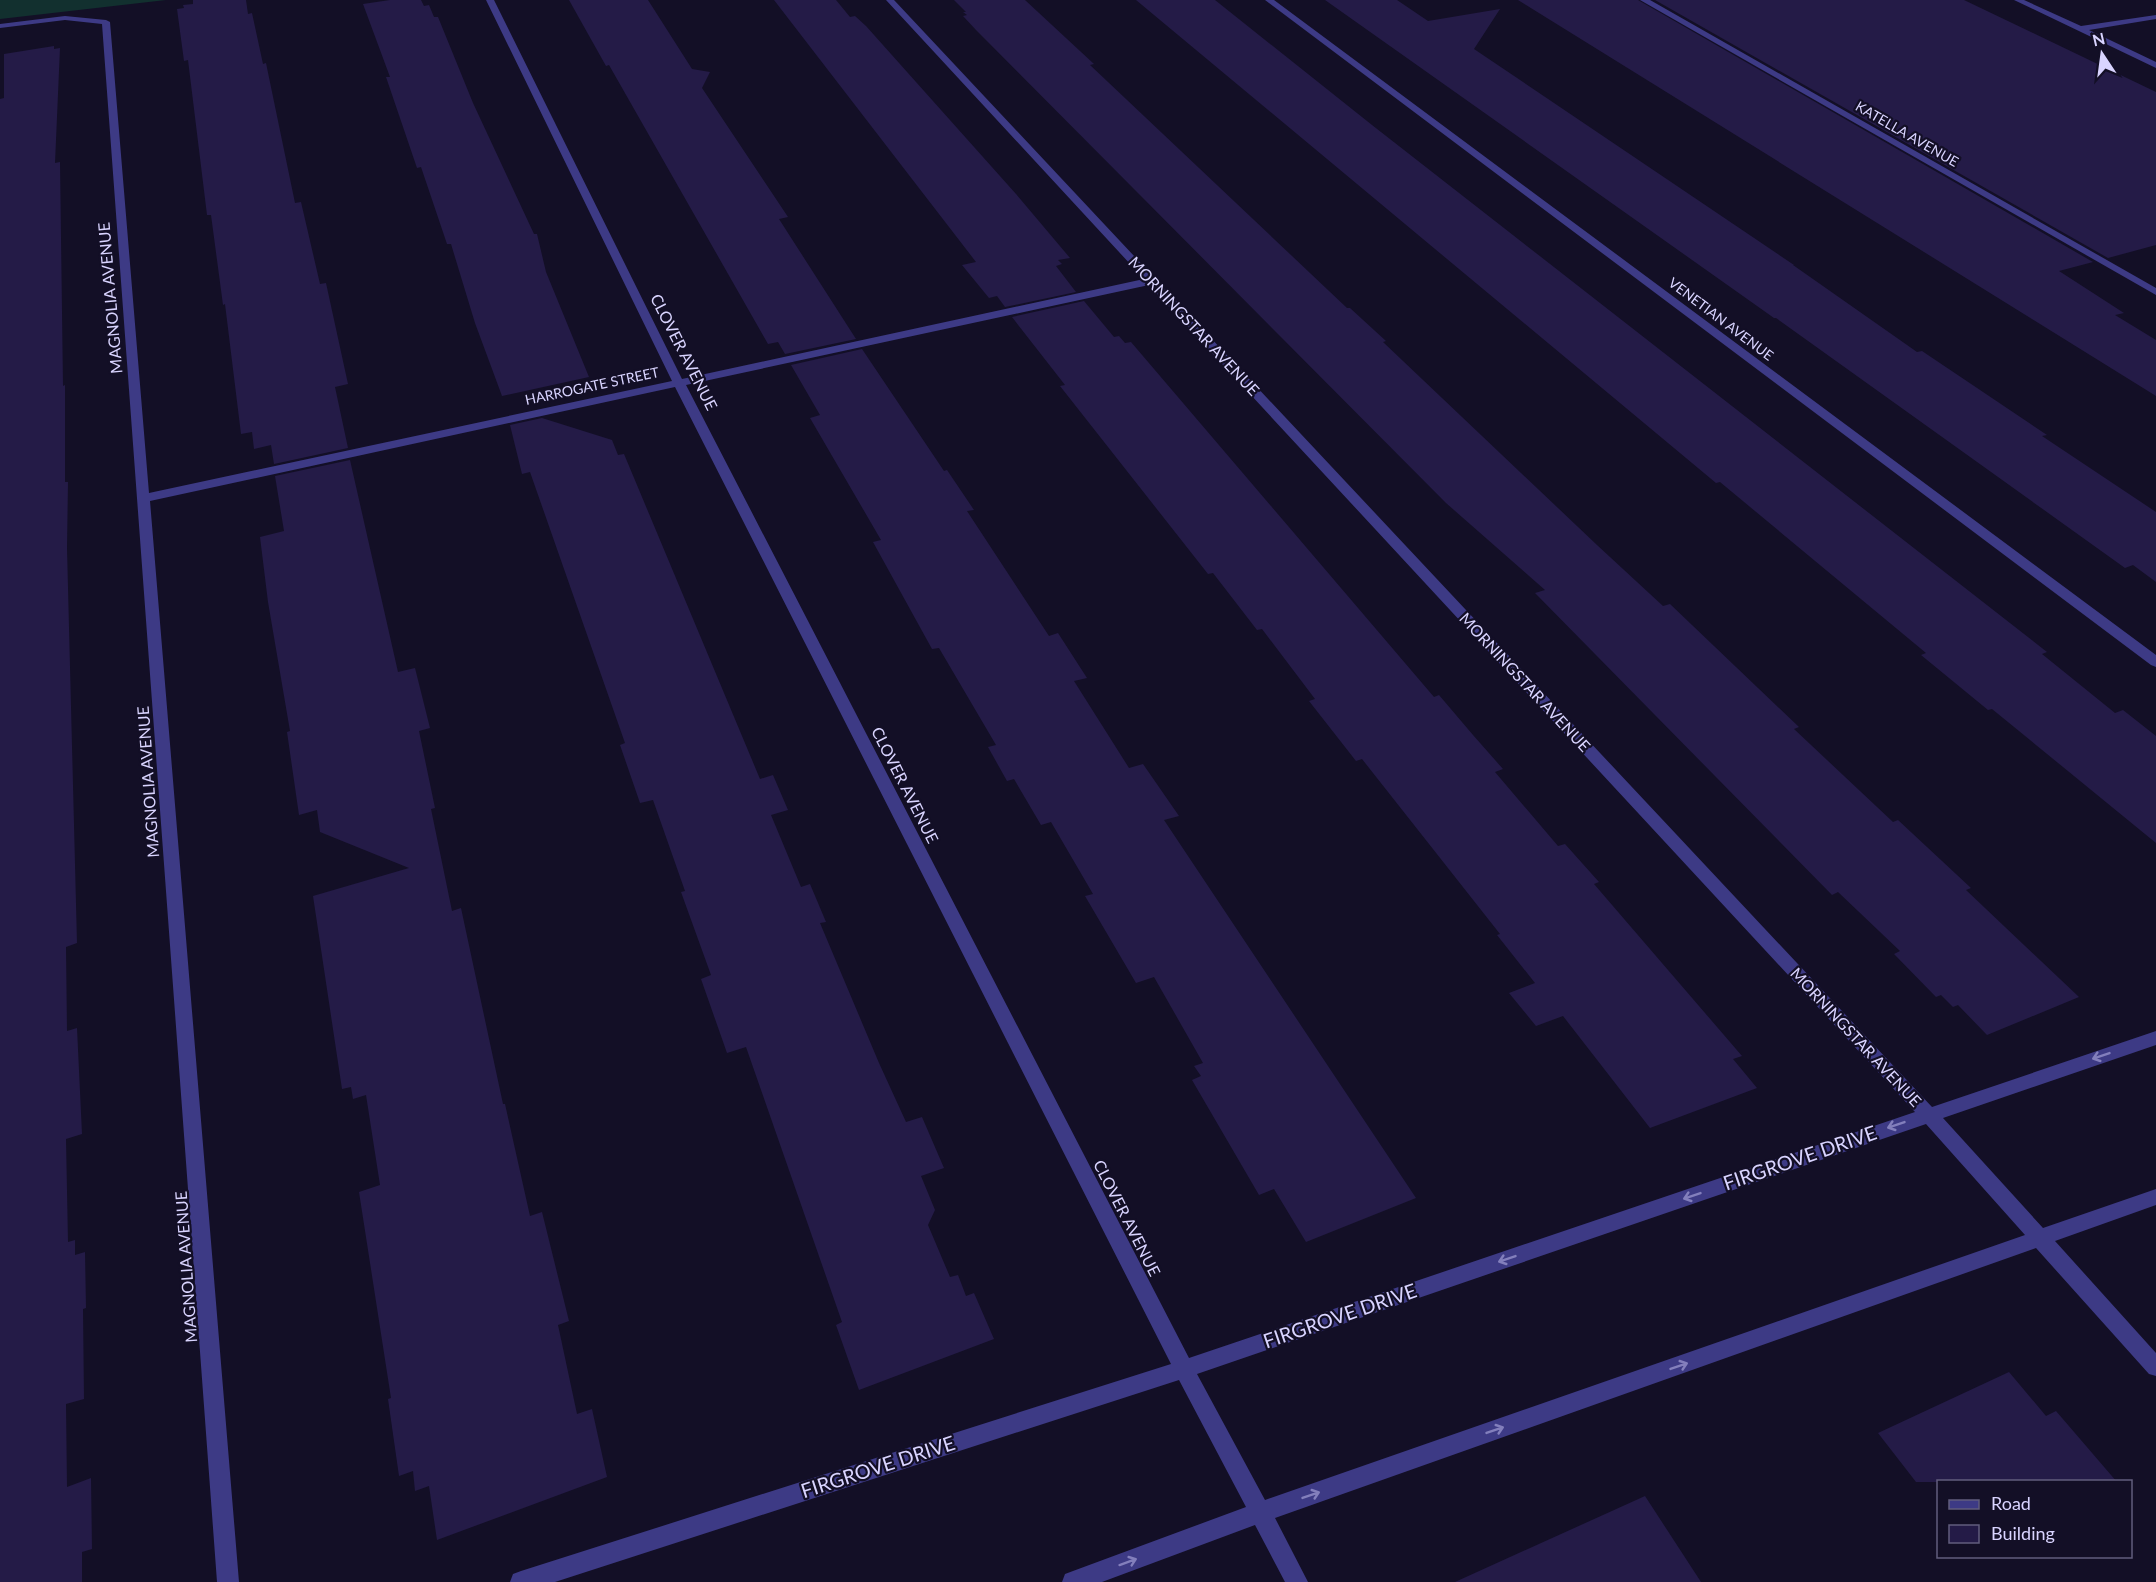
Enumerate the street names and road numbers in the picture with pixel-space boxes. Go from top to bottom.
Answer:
street label: KATELLA AVENUE [1853,97,1962,170]
street label: MAGNOLIA AVENUE [93,222,126,375]
street label: MORNINGSTAR AVENUE [1125,252,1264,399]
street label: VENETIAN AVENUE [1665,274,1777,364]
street label: CLOVER AVENUE [647,291,722,413]
street label: HARROGATE STREET [523,363,661,408]
street label: MORNINGSTAR AVENUE [1456,608,1595,755]
street label: MAGNOLIA AVENUE [133,706,162,858]
street label: CLOVER AVENUE [868,724,943,846]
street label: MORNINGSTAR AVENUE [1787,963,1926,1110]
street label: FIRGROVE DRIVE [1720,1120,1879,1195]
street label: CLOVER AVENUE [1090,1157,1165,1279]
street label: MAGNOLIA AVENUE [171,1191,200,1343]
street label: FIRGROVE DRIVE [1260,1278,1419,1353]
street label: FIRGROVE DRIVE [798,1430,958,1502]

